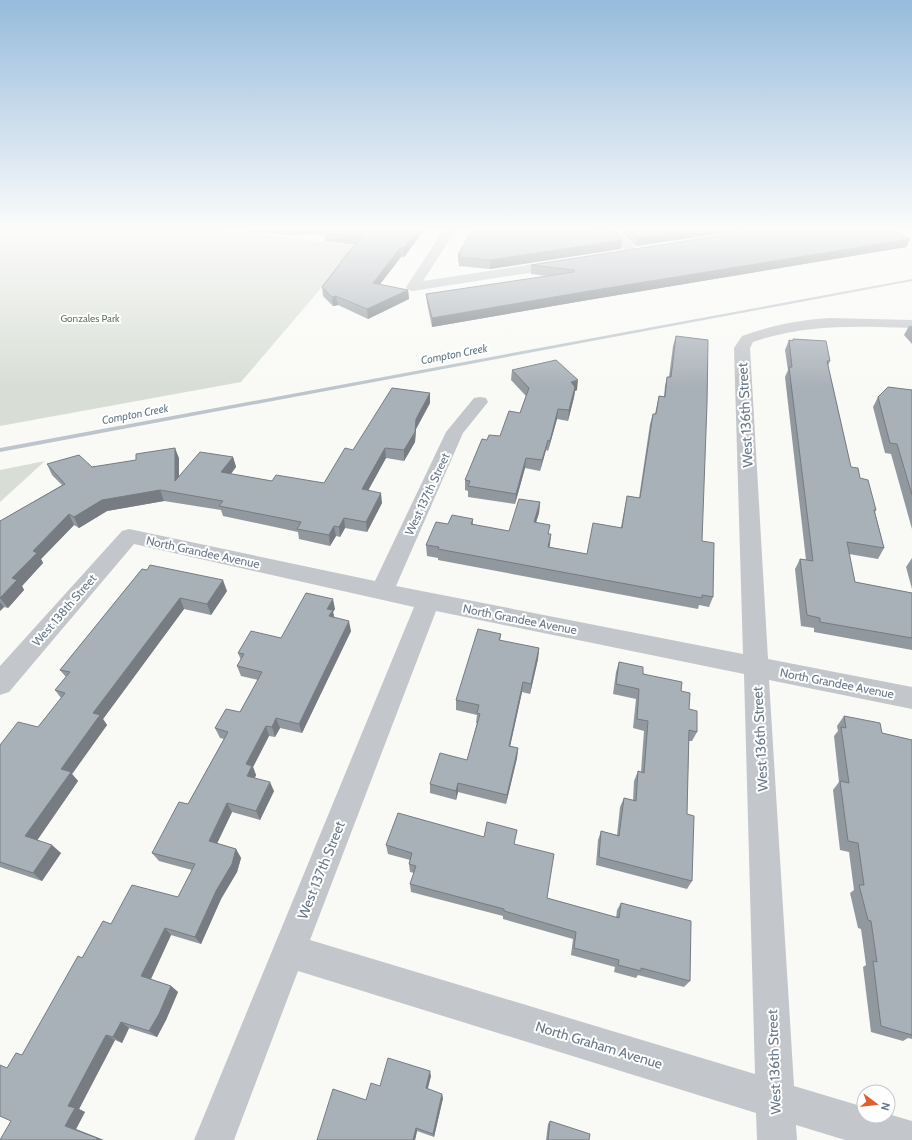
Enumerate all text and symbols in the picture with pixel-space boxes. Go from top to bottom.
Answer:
park label: Gonzales Park [60,312,120,325]
water label: Compton Creek [420,341,489,367]
street label: West 136th Street [733,362,757,468]
water label: Compton Creek [101,401,170,427]
street label: West 137th Street [401,450,453,538]
street label: North Grandee Avenue [145,533,261,571]
street label: West 138th Street [29,571,99,649]
street label: North Grandee Avenue [462,601,578,637]
street label: North Grandee Avenue [779,665,895,701]
street label: West 136th Street [748,686,772,792]
street label: West 137th Street [293,818,349,922]
street label: West 136th Street [763,1009,785,1115]
street label: North Graham Avenue [533,1017,665,1073]
north arrow [856,1084,896,1124]
text: N [878,1101,893,1112]

